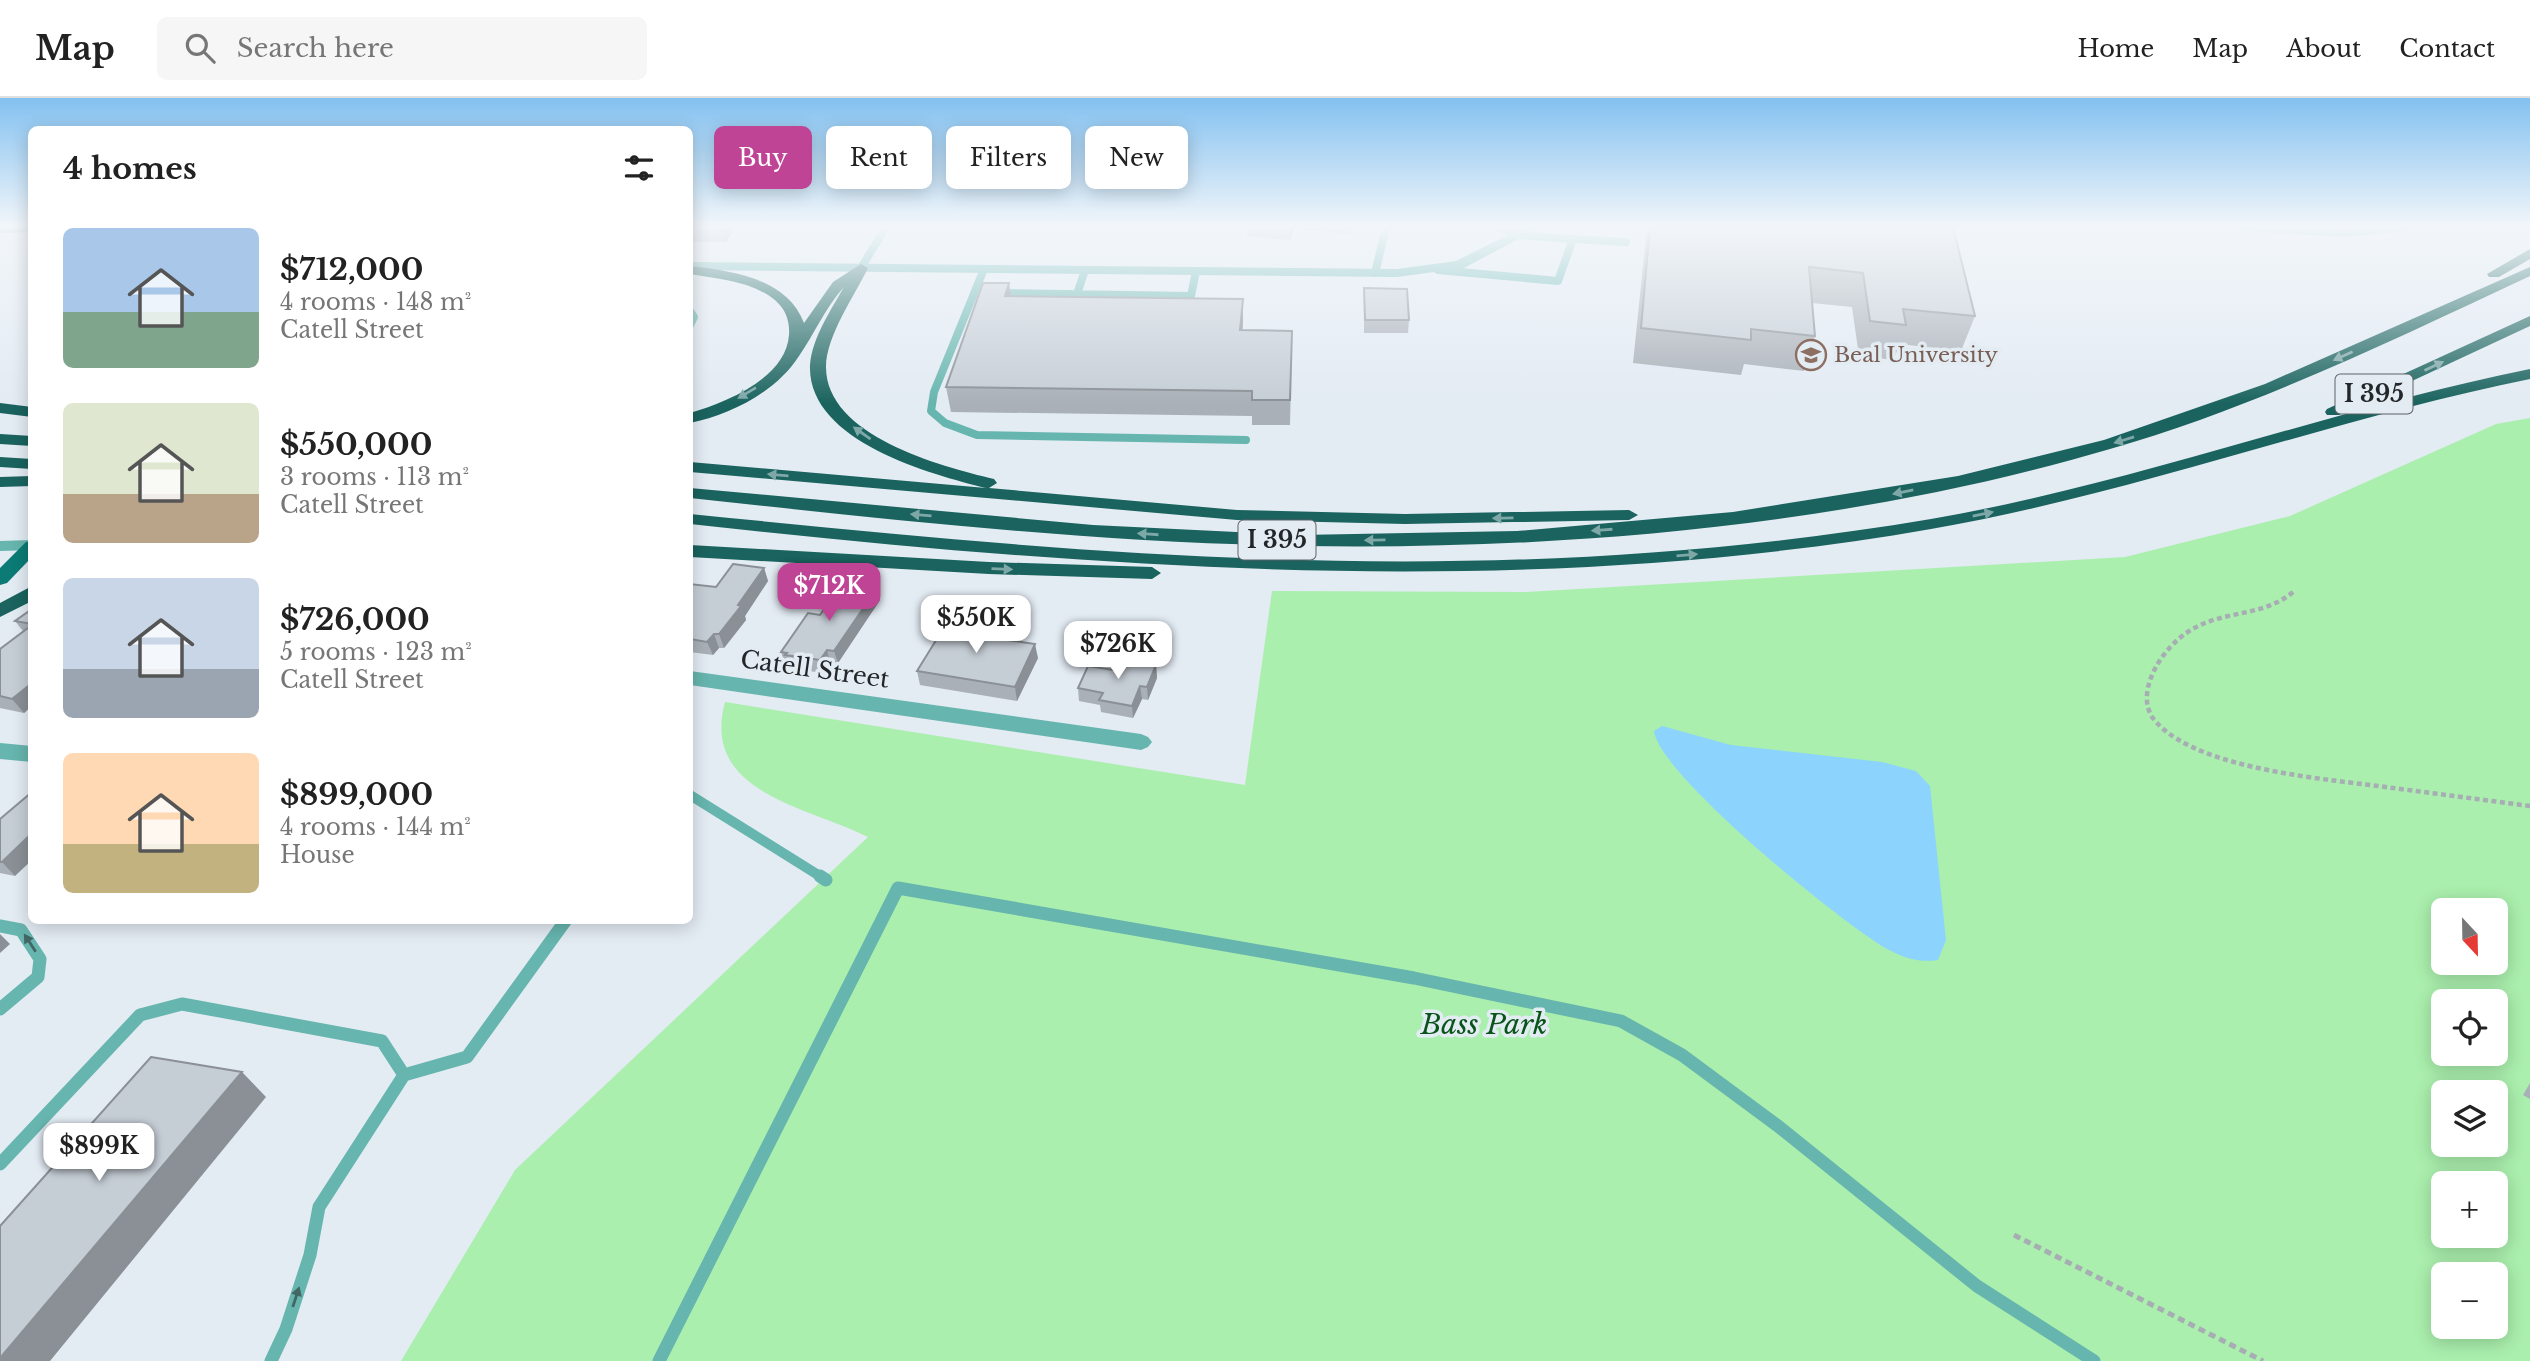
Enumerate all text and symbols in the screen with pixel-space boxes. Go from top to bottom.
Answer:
search box [157,17,647,80]
text: Map [35,28,115,69]
icon: search [181,29,219,67]
text: Search here [237,32,394,64]
text: Home [2078,34,2154,63]
text: Map [2192,34,2248,63]
text: About [2286,34,2361,63]
text: Contact [2399,34,2495,63]
chip: Buy [714,126,812,189]
chip: Rent [826,126,932,189]
chip: Filters [946,126,1071,189]
chip: New [1085,126,1188,189]
icon: filters [620,149,658,187]
text: 4 homes [63,150,197,187]
text: $712,000 [280,251,423,288]
icon: home [119,256,203,340]
text: 4 rooms · 148 m² [280,288,471,316]
text: Catell Street [280,316,424,344]
school or university icon: Beal University [1794,338,1828,372]
place label: Beal University [1834,342,1999,368]
one-way arrow [2333,351,2354,362]
one-way arrow [2424,360,2445,371]
road number: I 395 [2336,374,2412,414]
one-way arrow [738,387,757,399]
text: $550,000 [280,426,432,463]
one-way arrow [853,426,871,440]
icon: home [119,431,203,515]
one-way arrow [2114,435,2135,445]
text: 3 rooms · 113 m² [280,463,469,491]
one-way arrow [766,469,788,480]
one-way arrow [1892,486,1914,497]
text: Catell Street [280,491,424,519]
one-way arrow [910,509,932,520]
one-way arrow [1973,509,1995,520]
one-way arrow [1492,513,1514,524]
road number: I 395 [1238,520,1316,560]
one-way arrow [1591,525,1613,536]
one-way arrow [1137,528,1159,539]
one-way arrow [1364,534,1386,546]
one-way arrow [1676,549,1698,560]
one-way arrow [991,563,1013,574]
pin: $712K [780,564,878,623]
text: $712K [793,572,865,600]
pin: $550K [927,596,1025,655]
text: $726,000 [280,601,430,638]
text: $550K [937,604,1015,632]
icon: home [119,606,203,690]
pin: $726K [1069,622,1167,681]
text: $726K [1080,630,1156,658]
text: 5 rooms · 123 m² [280,638,472,666]
street label: Catell Street [739,644,891,694]
text: Catell Street [280,666,424,694]
text: $899,000 [280,776,433,813]
icon: home [119,781,203,865]
text: 4 rooms · 144 m² [280,813,471,841]
text: House [280,841,355,869]
north arrow [2431,898,2508,975]
map controls [2431,898,2508,1339]
one-way arrow [24,934,37,953]
button: locate [2431,989,2508,1066]
park label: Bass Park [1420,1007,1547,1042]
button: layers [2431,1080,2508,1157]
pin: $899K [50,1124,148,1183]
text: $899K [59,1132,139,1160]
button: + [2431,1171,2508,1248]
button: − [2431,1262,2508,1339]
one-way arrow [291,1287,302,1308]

